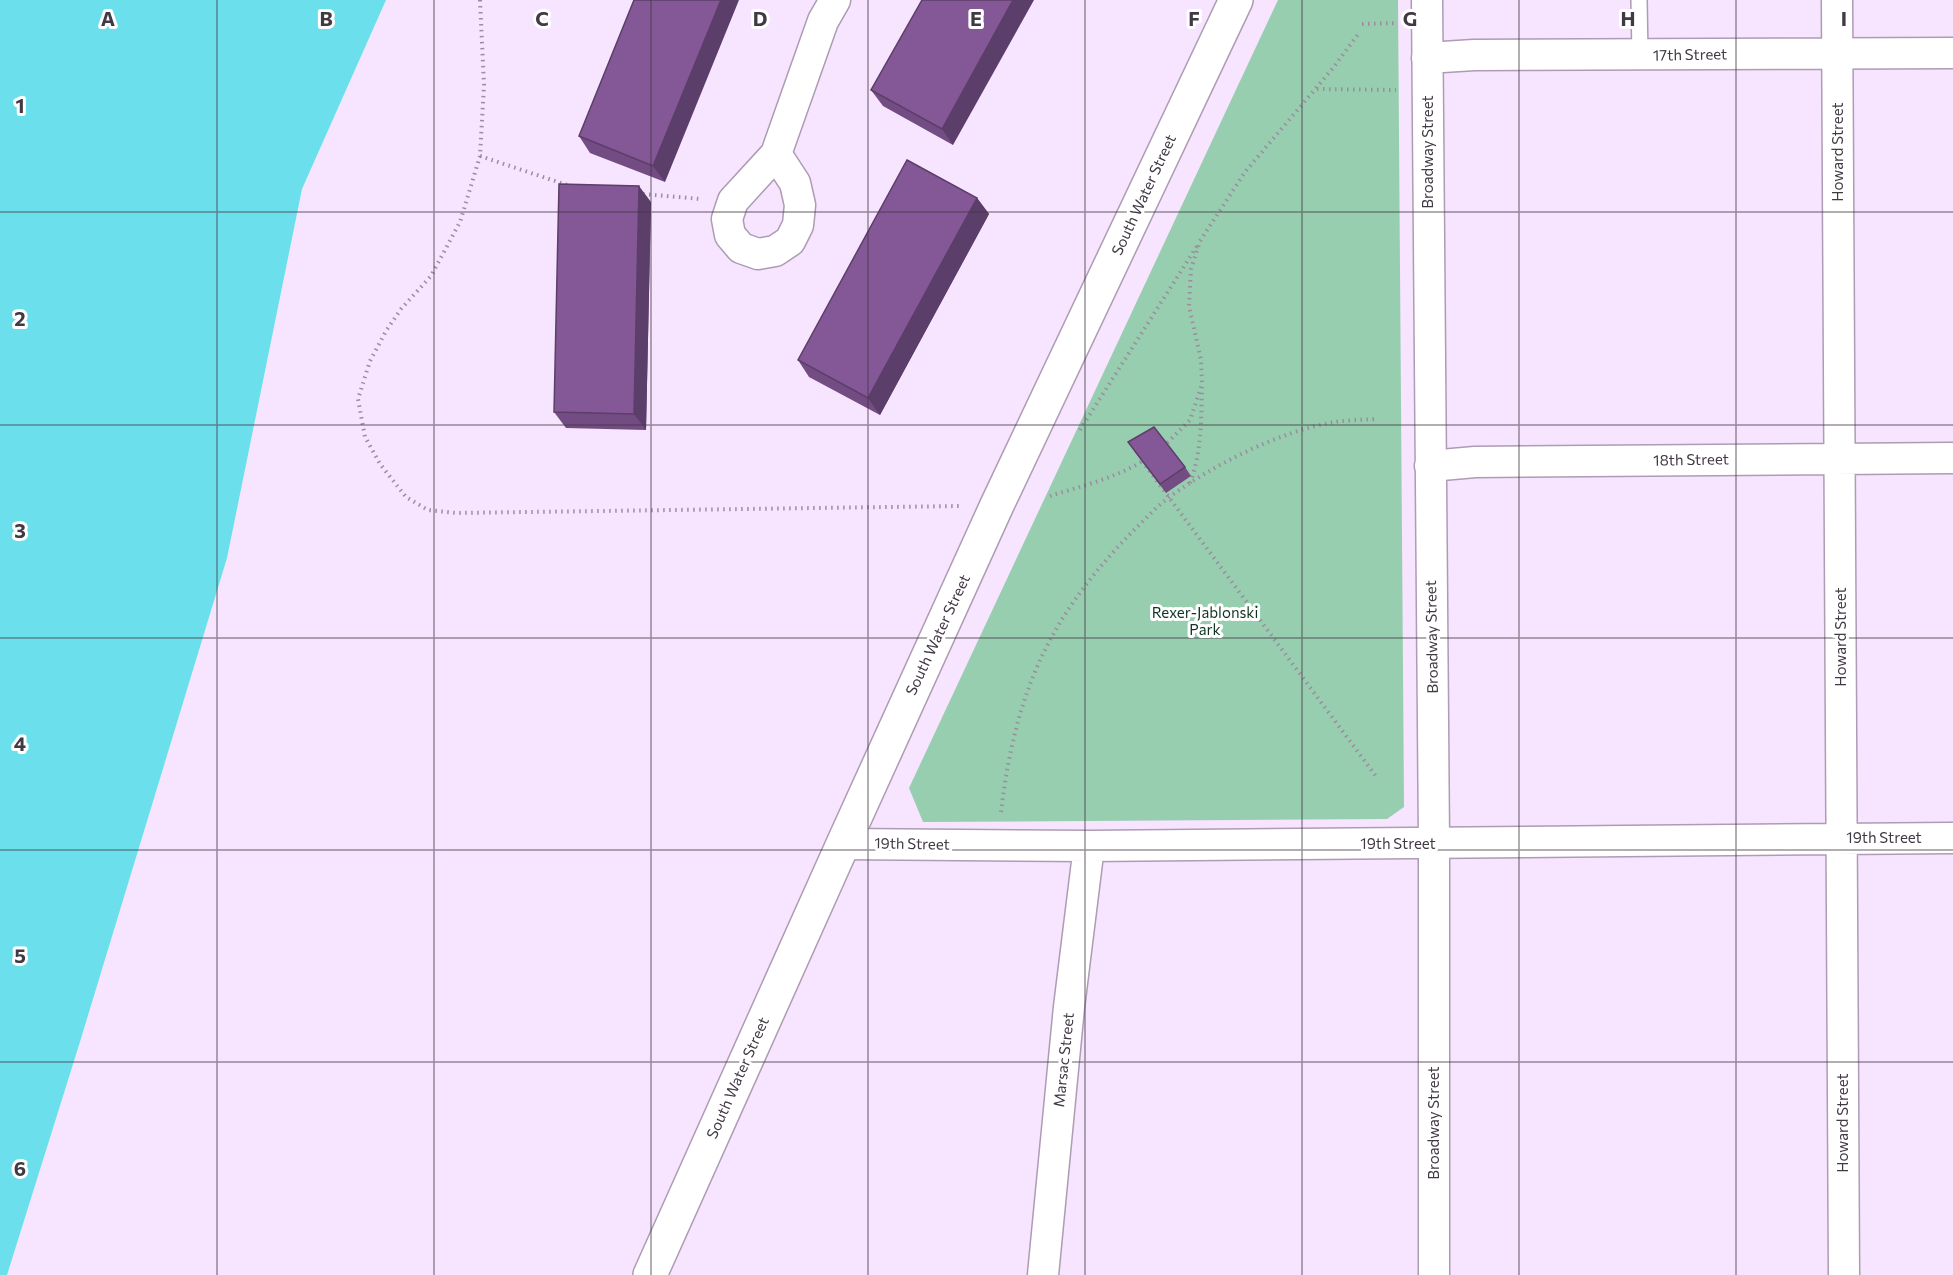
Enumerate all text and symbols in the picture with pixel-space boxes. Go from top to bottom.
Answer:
text: A [101,6,115,30]
text: B [319,6,333,30]
text: C [535,6,549,30]
text: D [753,6,767,30]
text: E [970,6,982,30]
text: F [1188,6,1200,30]
text: G [1403,6,1417,30]
text: H [1621,6,1636,30]
text: I [1841,6,1847,30]
street label: 17th Street [1653,44,1727,64]
text: 1 [15,93,25,117]
street label: Broadway Street [1418,95,1436,209]
street label: Howard Street [1828,102,1846,202]
street label: South Water Street [1107,131,1179,258]
text: 2 [14,306,26,330]
street label: 18th Street [1653,449,1729,469]
text: 3 [14,518,26,542]
street label: South Water Street [901,571,973,698]
street label: Broadway Street [1421,580,1441,694]
street label: Howard Street [1831,587,1849,687]
park label: Rexer-Jablonski Park [1152,603,1258,638]
text: 4 [14,731,26,755]
street label: 19th Street [1846,828,1922,846]
street label: 19th Street [874,833,950,853]
street label: 19th Street [1360,834,1436,852]
text: 5 [14,943,26,967]
street label: Marsac Street [1049,1012,1077,1108]
street label: South Water Street [702,1014,772,1141]
street label: Broadway Street [1424,1066,1442,1180]
street label: Howard Street [1833,1073,1851,1173]
text: 6 [14,1156,26,1180]

